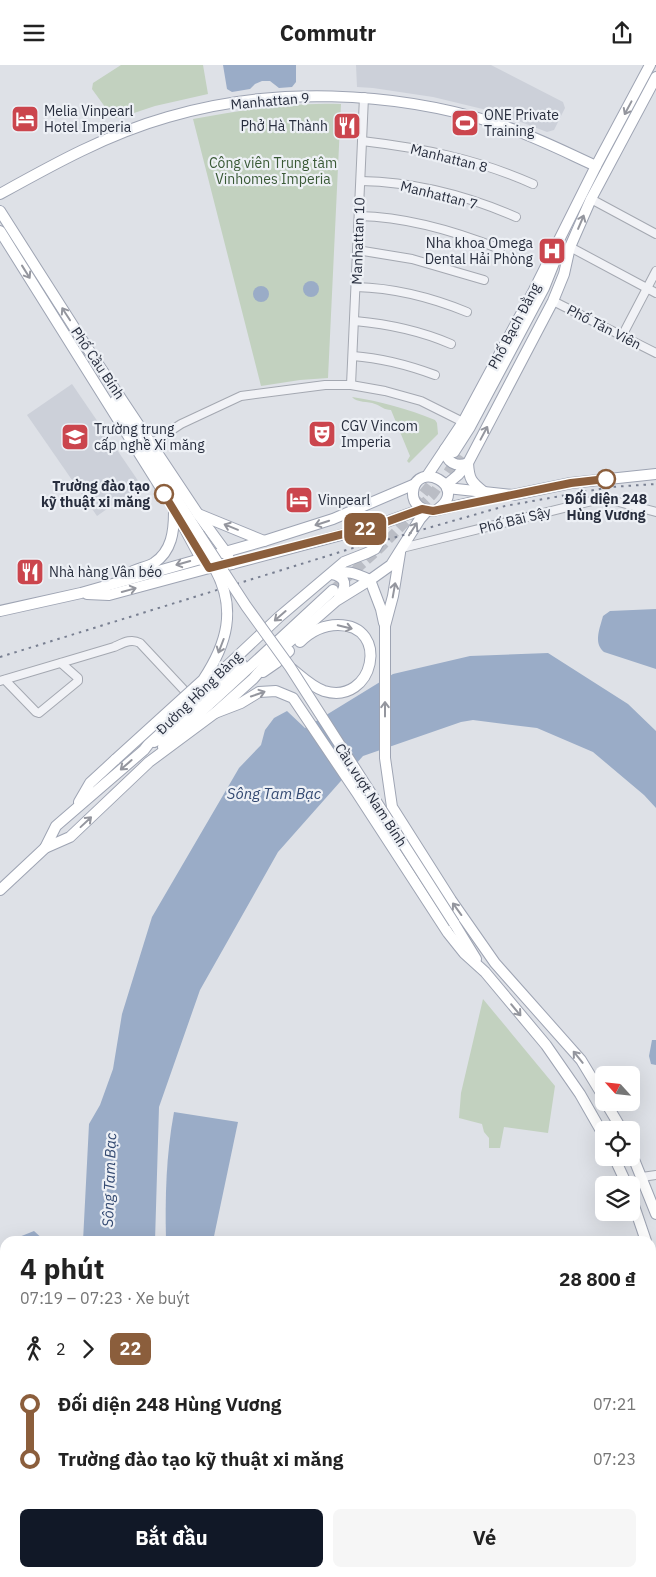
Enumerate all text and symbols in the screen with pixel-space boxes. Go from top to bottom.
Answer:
text: Commutr [280,18,376,47]
icon: menu [20,19,48,47]
icon: share [608,19,636,47]
street label: Manhattan 9 [230,89,310,113]
one-way arrow [622,100,632,115]
place label: Melia Vinpearl Hotel Imperia [44,102,134,136]
hotel icon: Melia Vinpearl Hotel Imperia [10,104,40,134]
place label: ONE Private Training [484,106,559,140]
sports icon: ONE Private Training [450,108,480,138]
restaurant icon: Phở Hà Thành [332,111,362,141]
place label: Phở Hà Thành [240,117,328,135]
street label: Manhattan 8 [408,140,490,176]
park label: Công viên Trung tâm Vinhomes Imperia [209,154,337,188]
street label: Manhattan 7 [398,177,480,213]
street label: Manhattan 10 [347,197,369,285]
one-way arrow [577,215,587,230]
place label: Nha khoa Omega Dental Hải Phòng [425,234,534,268]
hospital icon: Nha khoa Omega Dental Hải Phòng [537,236,567,266]
one-way arrow [20,265,31,279]
street label: Phố Bạch Đằng [484,279,544,372]
street label: Phố Tản Viên [564,301,644,353]
one-way arrow [60,308,70,322]
street label: Phố Cầu Bính [67,323,129,403]
place label: CGV Vincom Imperia [341,417,418,451]
theatre icon: CGV Vincom Imperia [307,419,337,449]
place label: Trường trung cấp nghề Xi măng [94,420,205,454]
school or university icon: Trường trung cấp nghề Xi măng [60,422,90,452]
one-way arrow [479,425,489,440]
marker: Đối diện 248 Hùng Vương [596,469,616,489]
place label: Trường đào tạo kỹ thuật xi măng [41,477,150,511]
marker: Trường đào tạo kỹ thuật xi măng [154,484,174,504]
hotel icon: Vinpearl [284,485,314,515]
place label: Đối diện 248 Hùng Vương [565,489,647,524]
place label: Vinpearl [318,491,370,509]
street label: Phố Bãi Sậy [477,502,553,538]
line badge: 22 [342,513,388,545]
text: 22 [354,517,376,540]
one-way arrow [314,518,330,528]
one-way arrow [224,522,239,532]
one-way arrow [409,523,419,537]
restaurant icon: Nhà hàng Vân béo [15,557,45,587]
one-way arrow [176,559,192,569]
place label: Nhà hàng Vân béo [49,563,162,581]
one-way arrow [389,582,399,598]
one-way arrow [120,585,136,594]
one-way arrow [274,610,287,622]
one-way arrow [337,623,353,632]
one-way arrow [216,637,225,653]
street label: Đường Hồng Bàng [152,647,246,738]
one-way arrow [250,688,266,698]
one-way arrow [380,701,390,718]
street label: Cầu vượt Nam Bính [331,740,411,850]
one-way arrow [119,759,132,771]
water label: Sông Tam Bạc [227,784,322,803]
one-way arrow [79,816,92,828]
one-way arrow [452,902,462,916]
one-way arrow [510,1003,521,1016]
one-way arrow [572,1051,583,1064]
north arrow [595,1066,640,1111]
map controls [595,1066,640,1221]
button: locate [595,1121,640,1166]
water label: Sông Tam Bạc [98,1132,120,1227]
button: layers [595,1176,640,1221]
text: 4 phút [20,1250,105,1287]
text: 28 800 ₫ [559,1267,636,1291]
text: 07:19 – 07:23 · Xe buýt [20,1288,190,1308]
icon: walk [20,1335,48,1363]
icon: forward [74,1335,102,1363]
text: 22 [120,1337,141,1360]
text: 2 [56,1339,66,1359]
text: Đối diện 248 Hùng Vương [58,1392,281,1416]
text: 07:21 [593,1394,636,1414]
text: Trường đào tạo kỹ thuật xi măng [58,1447,343,1471]
text: 07:23 [593,1449,636,1469]
button: Bắt đầu [20,1509,323,1567]
button: Vé [333,1509,636,1567]

